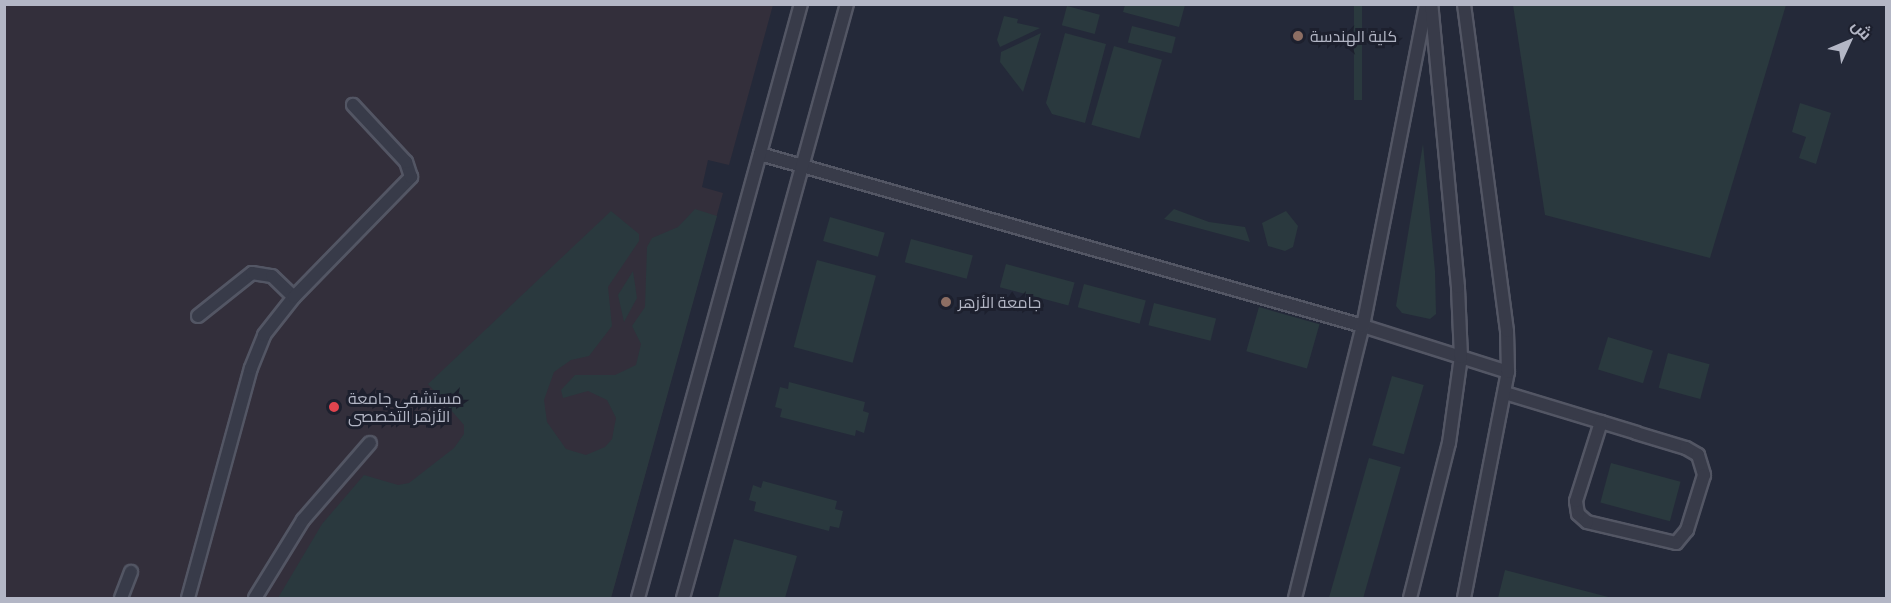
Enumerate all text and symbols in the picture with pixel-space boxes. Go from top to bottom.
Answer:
north arrow [1819,12,1879,72]
text: ش [1848,15,1876,44]
place label: كلية الهندسة [1310,26,1397,46]
marker: كلية الهندسة [1291,29,1305,43]
place label: جامعة الأزهر [958,292,1041,312]
marker: جامعة الأزهر [939,295,953,309]
place label: مستشفى جامعة الأزهر التخصصى [348,388,462,426]
marker: مستشفى جامعة الأزهر التخصصى [325,398,343,416]

